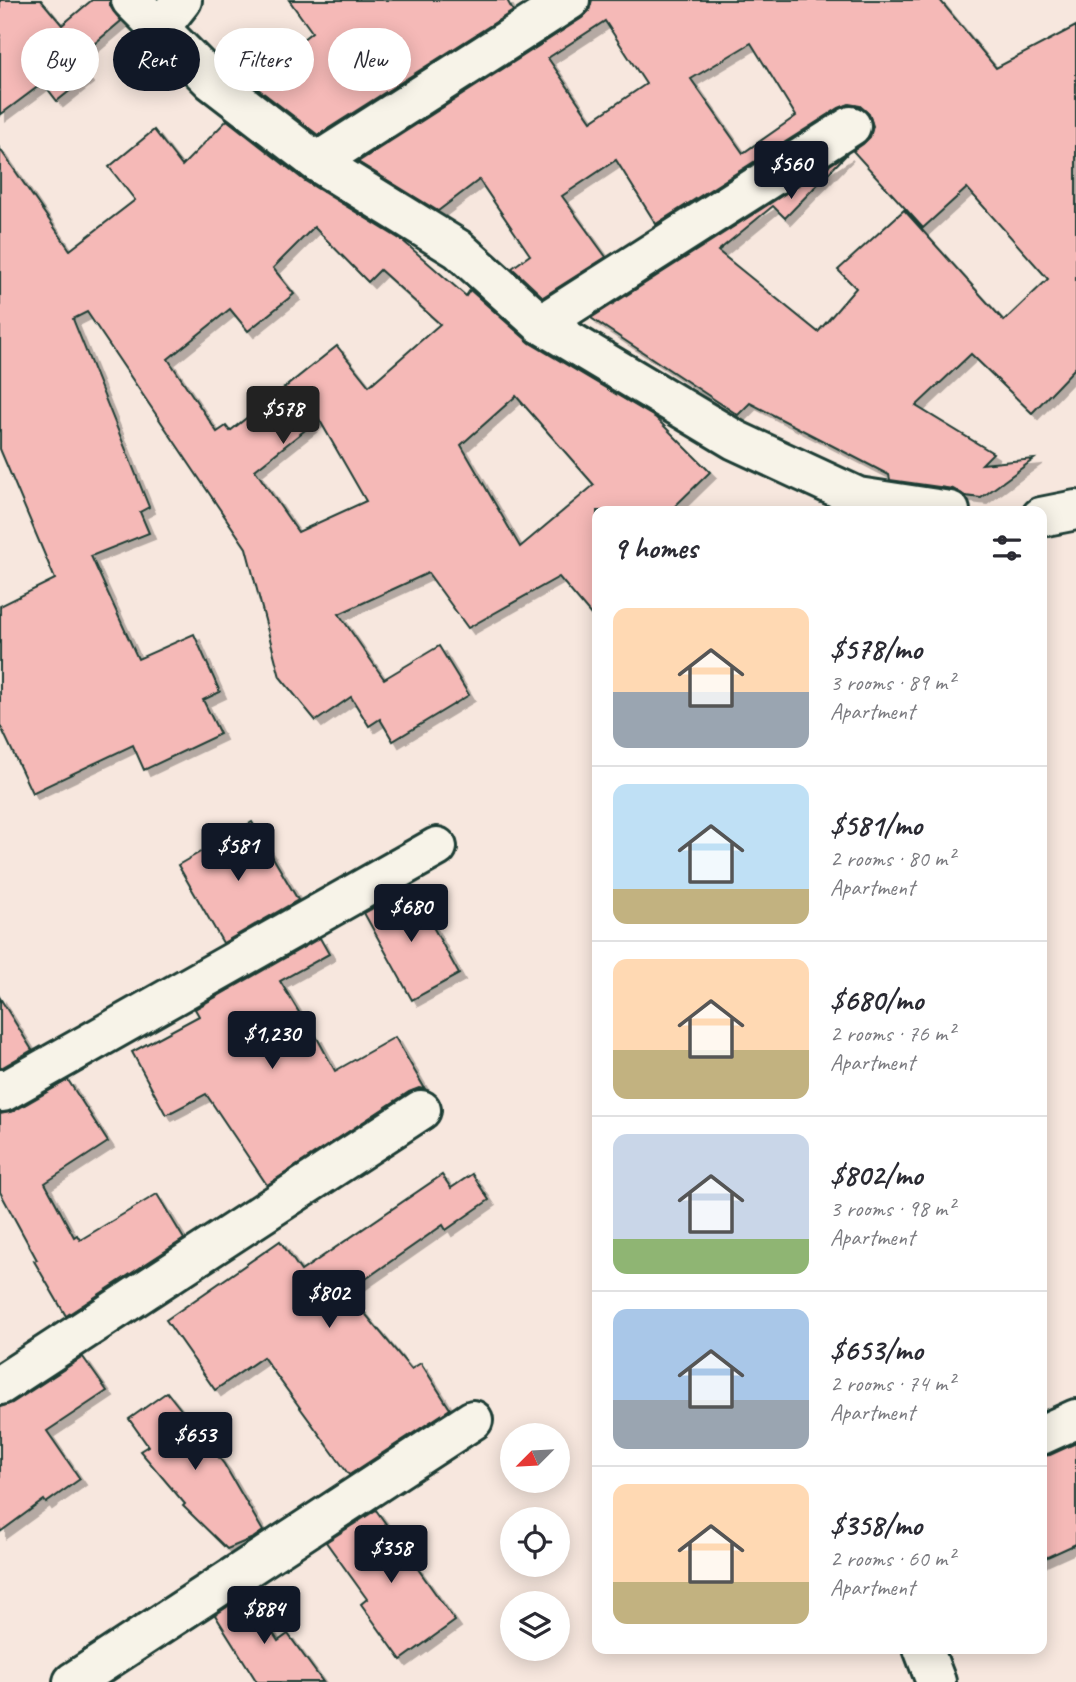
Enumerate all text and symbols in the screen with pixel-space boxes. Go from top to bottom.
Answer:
chip: Buy [21,28,99,91]
chip: Rent [113,28,200,91]
chip: Filters [214,28,314,91]
chip: New [328,28,411,91]
pin: $560 [750,142,832,201]
text: $560 [770,149,812,178]
pin: $578 [242,386,324,446]
text: $578 [263,394,303,423]
text: 9 homes [613,529,697,567]
icon: filters [988,529,1026,567]
text: $578/mo [830,630,922,668]
icon: home [669,636,753,720]
text: 3 rooms · 89 m² [830,668,954,697]
text: Apartment [830,697,915,726]
text: $581/mo [830,806,922,844]
icon: home [669,812,753,896]
pin: $581 [197,824,279,883]
text: $581 [217,831,259,860]
text: 2 rooms · 80 m² [830,844,954,873]
text: Apartment [830,873,915,902]
pin: $680 [370,884,452,944]
text: $680 [390,892,432,921]
text: $680/mo [830,981,923,1019]
icon: home [669,987,753,1071]
pin: $1,230 [215,1012,329,1071]
text: $1,230 [244,1019,300,1048]
text: 2 rooms · 76 m² [830,1019,954,1048]
text: Apartment [830,1048,915,1077]
text: $802/mo [830,1156,922,1194]
icon: home [669,1162,753,1246]
text: 3 rooms · 98 m² [830,1194,954,1223]
text: Apartment [830,1223,915,1252]
pin: $802 [288,1270,370,1330]
text: $802 [308,1278,350,1307]
text: $653/mo [830,1331,923,1369]
icon: home [669,1337,753,1421]
text: 2 rooms · 74 m² [830,1369,954,1398]
text: Apartment [830,1398,915,1427]
pin: $653 [154,1412,236,1472]
text: $653 [174,1420,216,1449]
north arrow [500,1423,570,1493]
map controls [500,1423,570,1661]
text: $358/mo [830,1506,922,1544]
button: locate [500,1507,570,1577]
icon: home [669,1512,753,1596]
pin: $358 [350,1526,432,1585]
text: $358 [370,1533,412,1562]
text: 2 rooms · 60 m² [830,1544,954,1573]
text: Apartment [830,1573,915,1602]
pin: $884 [223,1586,305,1646]
button: layers [500,1591,570,1661]
text: $884 [243,1594,285,1623]

